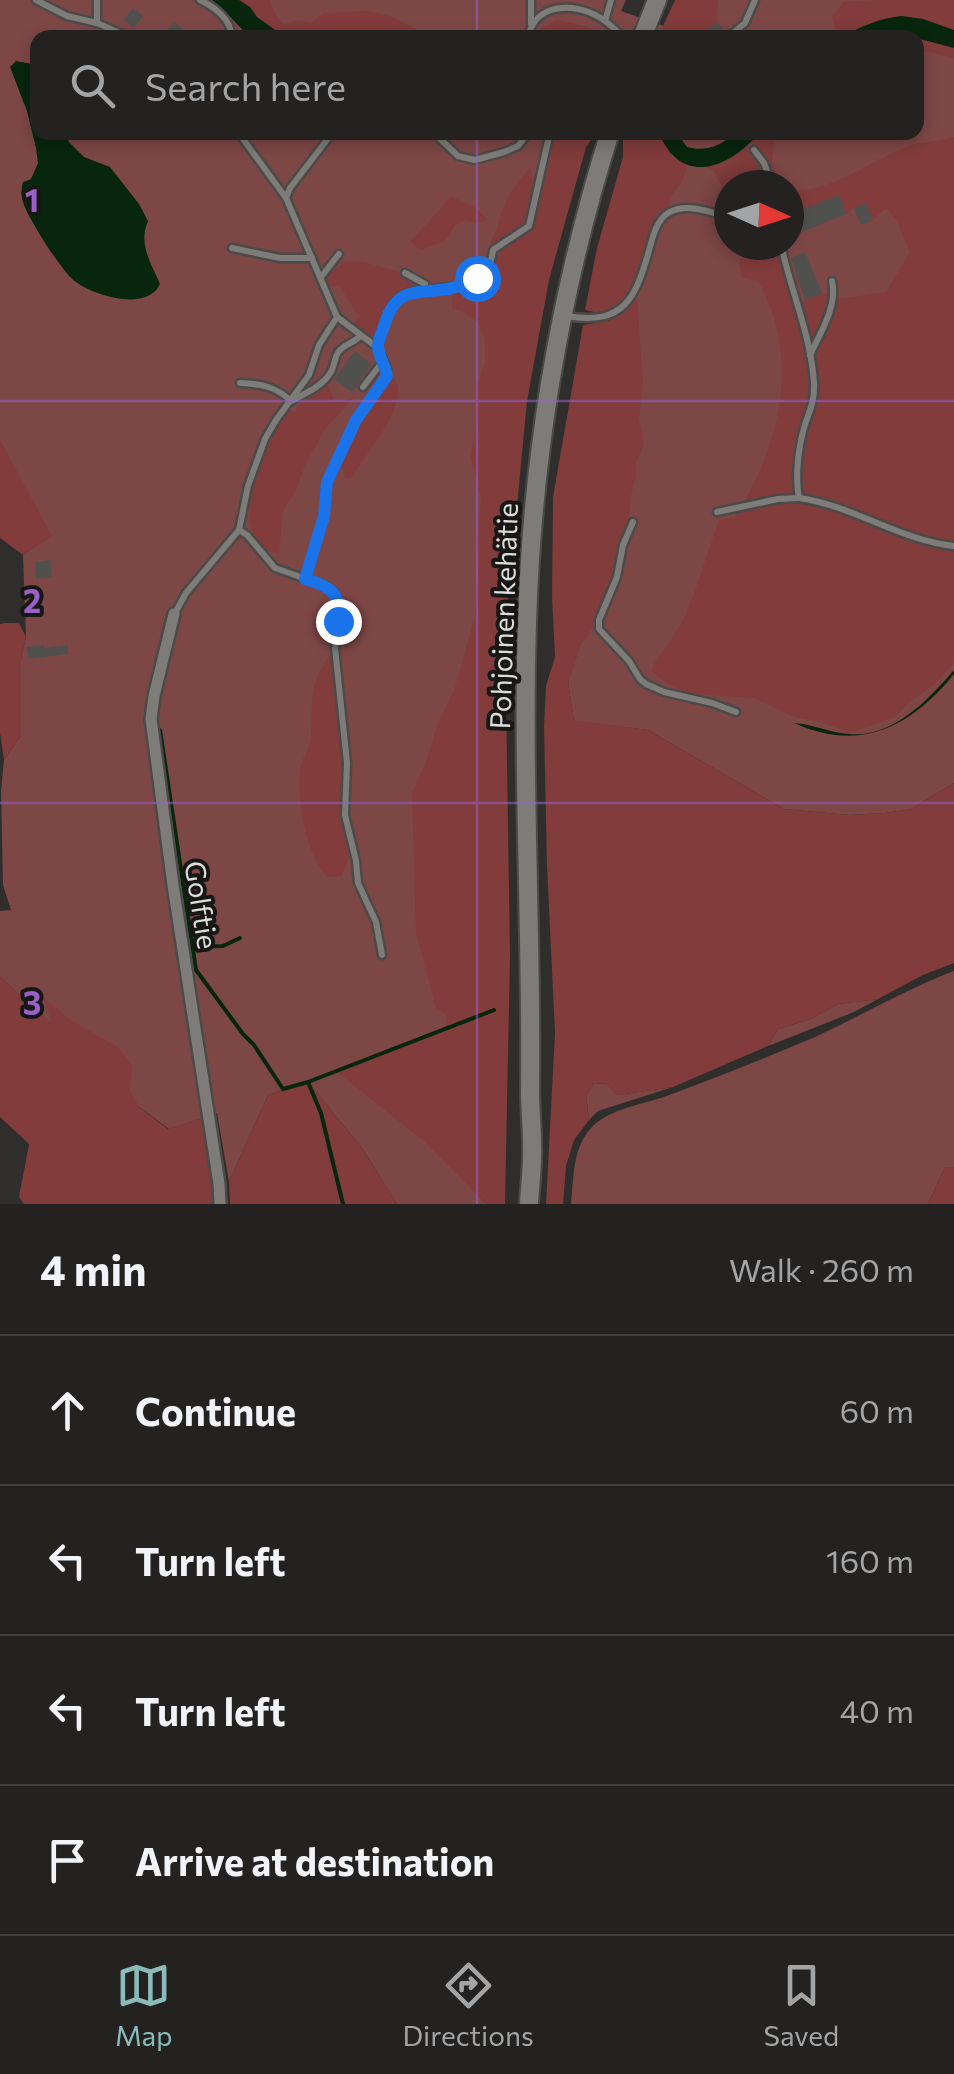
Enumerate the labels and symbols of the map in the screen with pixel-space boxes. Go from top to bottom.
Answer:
north arrow [714,170,804,260]
text: 1 [25,179,39,219]
route start [455,256,501,302]
street label: Pohjoinen kehätie [482,502,524,730]
text: 2 [23,580,41,620]
route end [316,599,362,645]
street label: Golftie [178,858,226,951]
text: 3 [23,982,41,1022]

